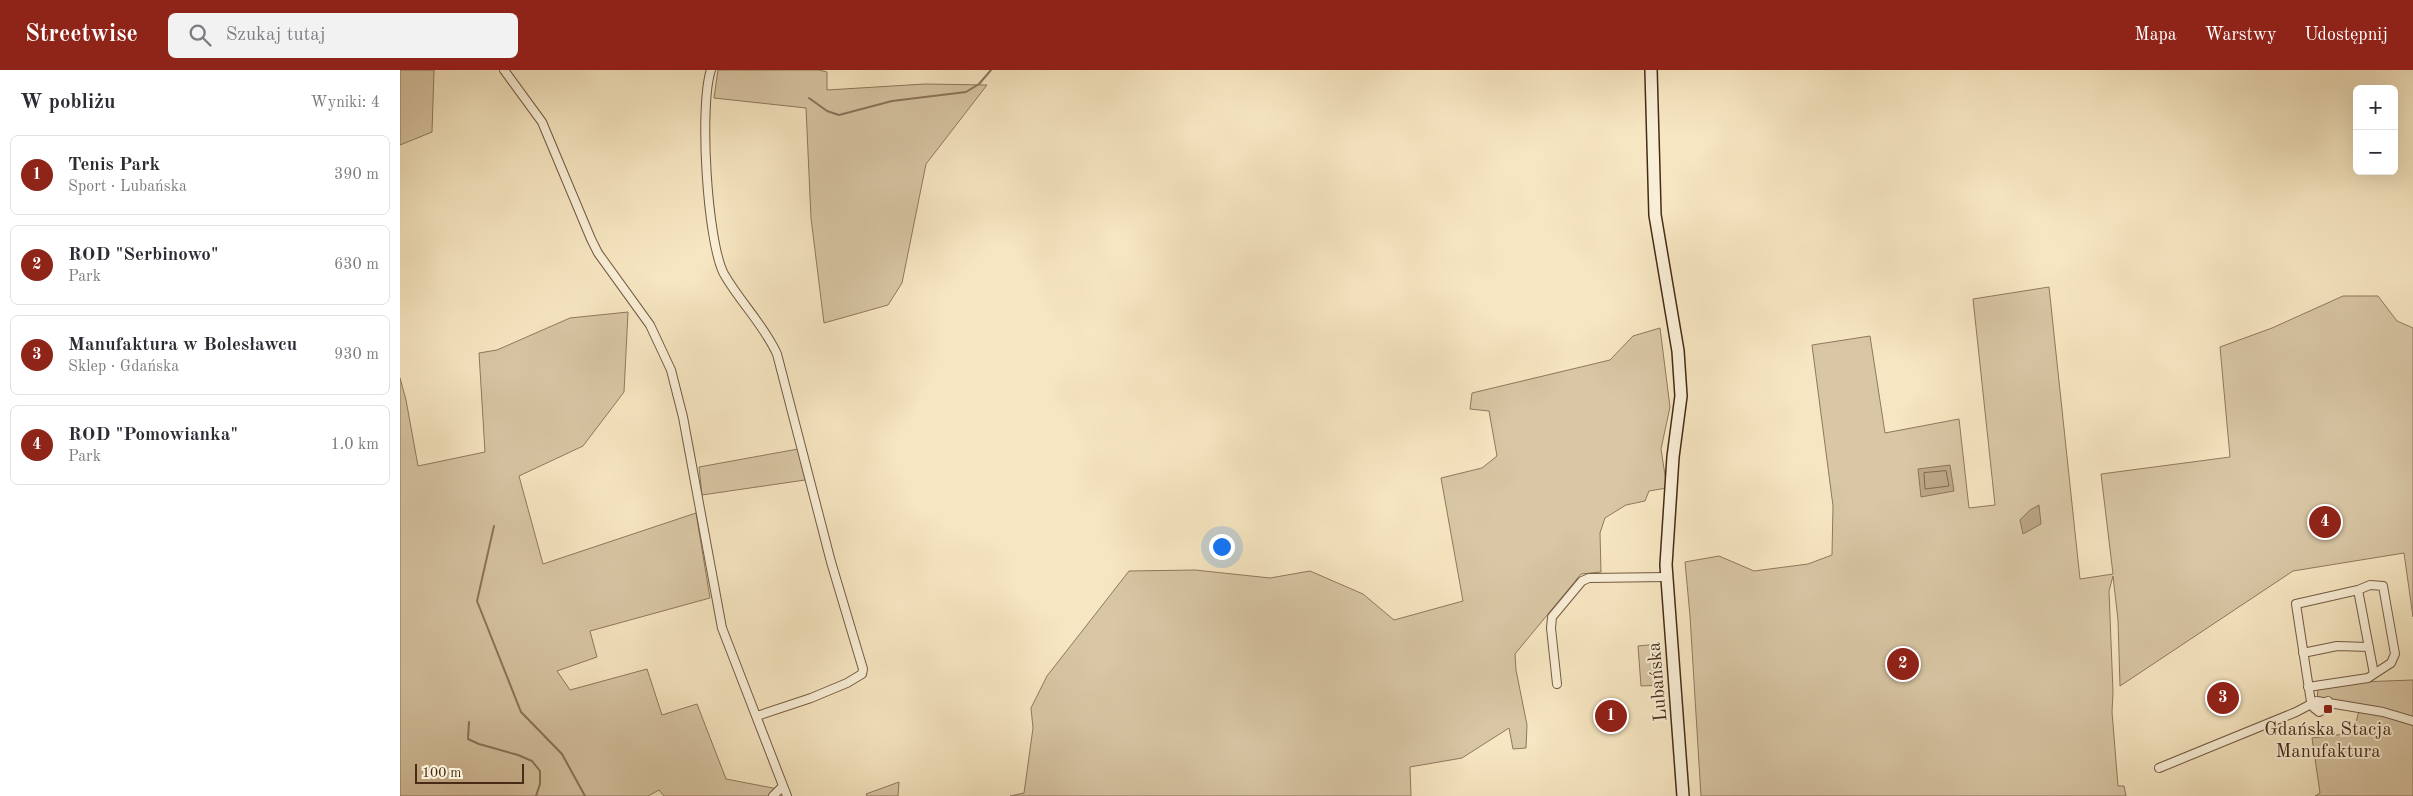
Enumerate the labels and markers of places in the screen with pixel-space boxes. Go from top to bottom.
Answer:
pin: 4 [2309,503,2341,541]
pin: 2 [1887,645,1919,683]
pin: 3 [2207,679,2239,717]
pin: 1 [1595,697,1627,735]
marker: Gdańska Stacja Manufaktura [2322,703,2334,715]
place label: Gdańska Stacja Manufaktura [2264,721,2392,762]

